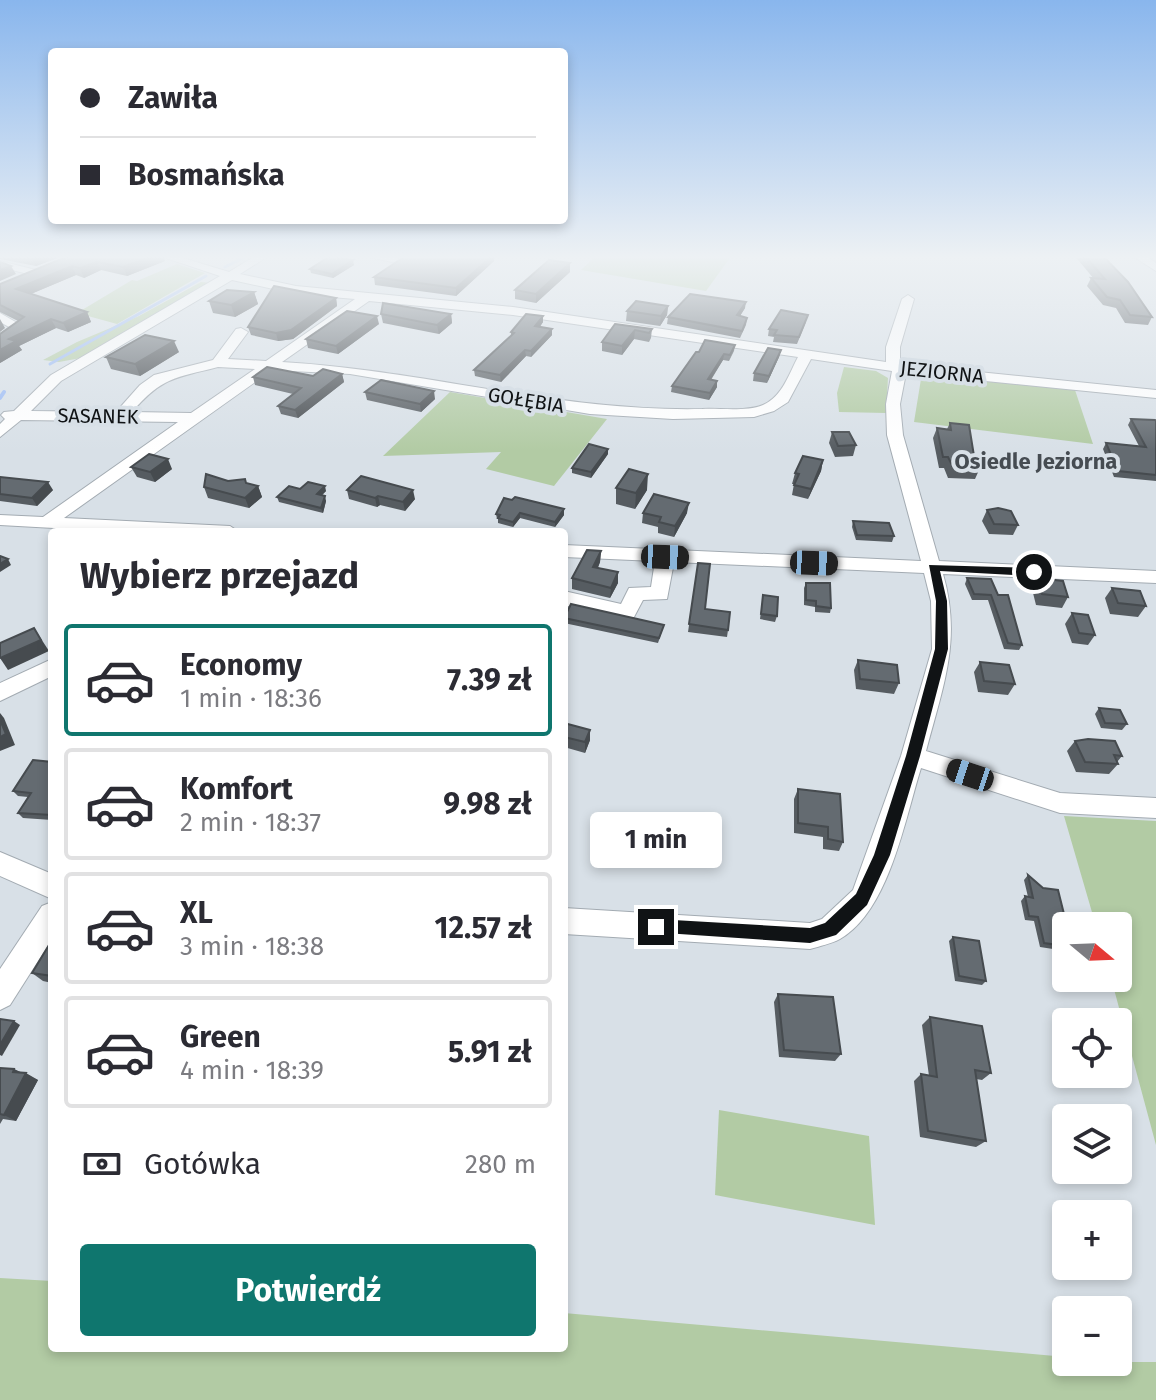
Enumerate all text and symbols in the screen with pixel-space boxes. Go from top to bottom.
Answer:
text: Zawiła [128,80,218,116]
text: Bosmańska [128,157,285,193]
street label: JEZIORNA [899,356,986,388]
street label: GOŁĘBIA [486,382,566,418]
street label: SASANEK [57,403,139,429]
district label: Osiedle Jeziorna [955,448,1117,475]
car [641,544,689,570]
car [790,550,838,576]
text: Wybierz przejazd [80,554,359,598]
route start [1016,554,1052,590]
icon: car [84,644,156,716]
text: Economy [180,647,302,683]
text: 7.39 zł [447,662,532,698]
text: 1 min · 18:36 [180,683,322,714]
car [943,756,997,794]
icon: car [84,768,156,840]
text: Komfort [180,771,293,807]
text: 9.98 zł [443,786,532,822]
text: 2 min · 18:37 [180,807,321,838]
callout: 1 min [590,811,722,867]
text: 1 min [625,824,687,855]
icon: car [84,892,156,964]
text: XL [180,895,213,931]
route end [638,909,674,945]
text: 12.57 zł [435,910,532,946]
north arrow [1052,912,1132,992]
map controls [1052,912,1132,1376]
text: 3 min · 18:38 [180,931,324,962]
button: locate [1052,1008,1132,1088]
icon: car [84,1016,156,1088]
text: Green [180,1019,261,1055]
text: 5.91 zł [448,1034,532,1070]
text: 4 min · 18:39 [180,1055,324,1086]
button: layers [1052,1104,1132,1184]
icon: cash [80,1142,124,1186]
text: Gotówka [144,1146,261,1182]
text: 280 m [465,1149,536,1180]
button: + [1052,1200,1132,1280]
button: Potwierdź [80,1244,536,1336]
button: − [1052,1296,1132,1376]

